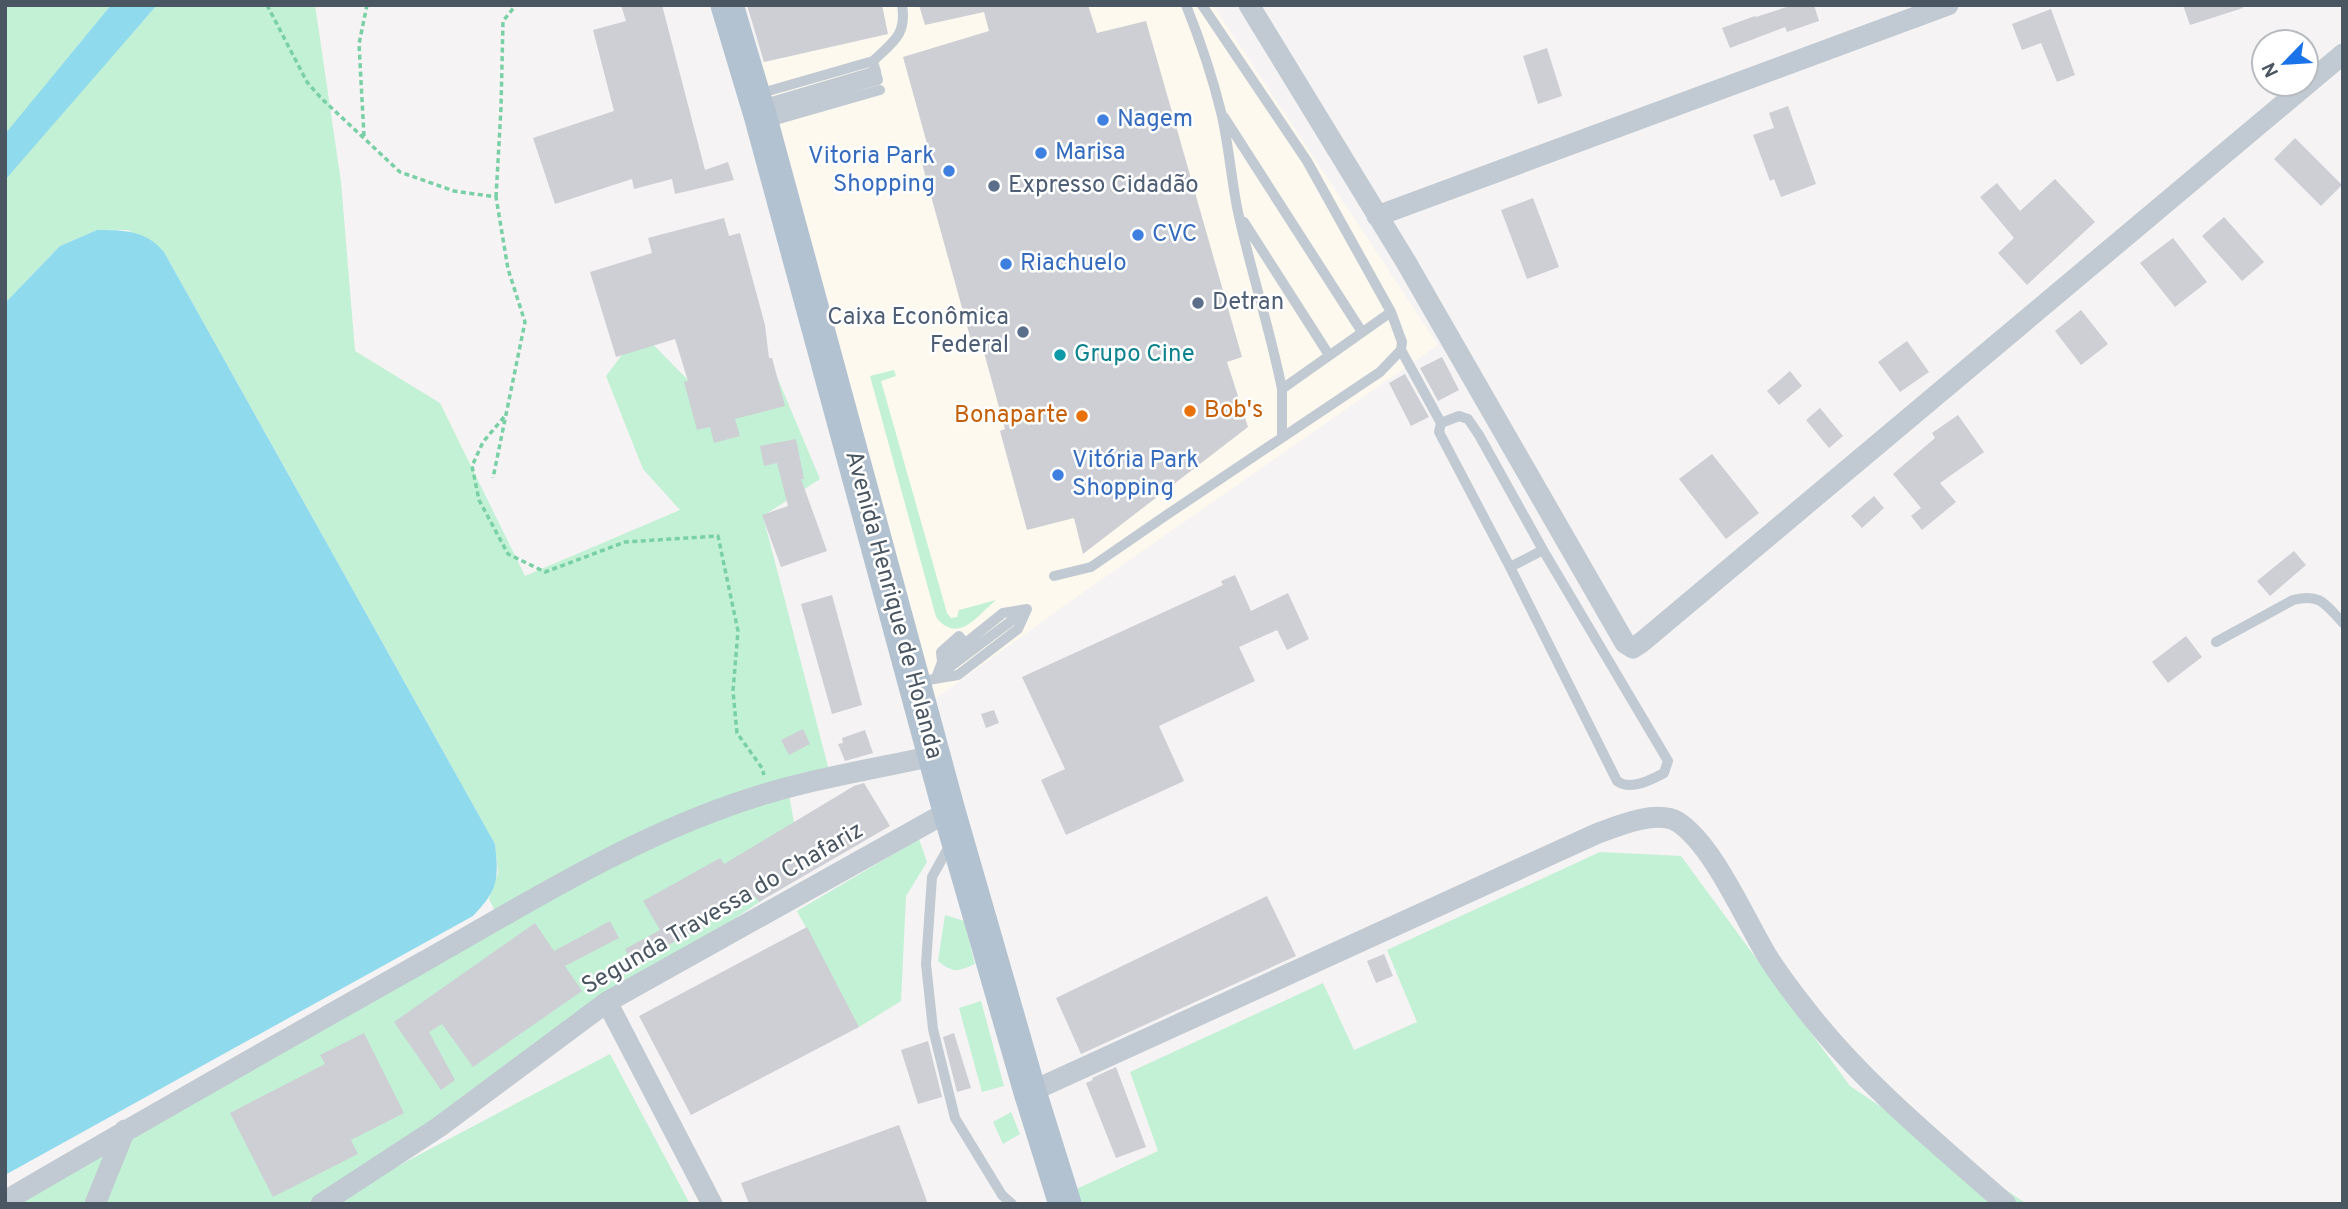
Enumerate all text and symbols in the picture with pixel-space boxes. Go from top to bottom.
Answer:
north arrow [2250,28,2320,98]
text: N [2258,58,2285,81]
place label: Nagem [1117,105,1193,135]
marker: Nagem [1095,112,1111,128]
place label: Marisa [1055,138,1125,168]
place label: Vitoria Park Shopping [808,142,935,200]
marker: Marisa [1033,145,1049,161]
marker: Vitoria Park Shopping [941,163,957,179]
place label: Expresso Cidadão [1008,171,1199,201]
marker: Expresso Cidadão [986,178,1002,194]
place label: CVC [1152,220,1197,250]
marker: CVC [1130,227,1146,243]
place label: Riachuelo [1020,249,1127,279]
marker: Riachuelo [998,256,1014,272]
place label: Detran [1212,288,1284,318]
marker: Detran [1190,295,1206,311]
place label: Caixa Econômica Federal [827,303,1009,361]
marker: Caixa Econômica Federal [1015,324,1031,340]
place label: Grupo Cine [1074,340,1195,370]
marker: Grupo Cine [1052,347,1068,363]
place label: Bob's [1204,396,1263,426]
place label: Bonaparte [954,401,1068,431]
marker: Bob's [1182,403,1198,419]
marker: Bonaparte [1074,408,1090,424]
place label: Vitória Park Shopping [1072,446,1199,504]
street label: Avenida Henrique de Holanda [837,448,949,762]
marker: Vitória Park Shopping [1050,467,1066,483]
street label: Segunda Travessa do Chafariz [577,816,869,1002]

